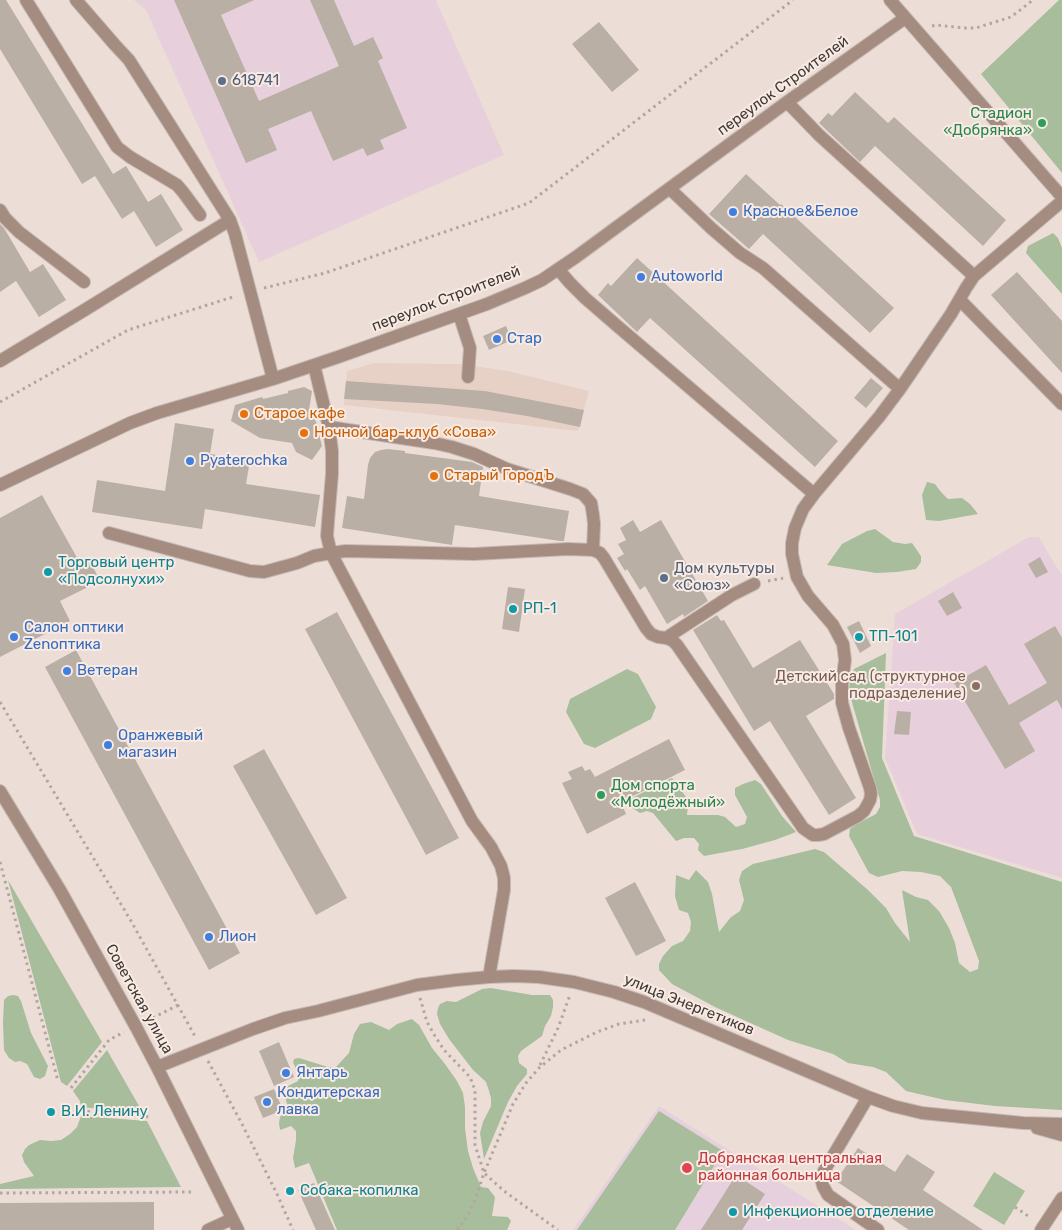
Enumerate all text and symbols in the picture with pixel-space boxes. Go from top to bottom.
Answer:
street label: переулок Строителей [714,32,852,140]
place label: 618741 [232,72,279,90]
marker: 618741 [216,75,228,87]
place label: Стадион «Добрянка» [943,105,1032,140]
marker: Стадион «Добрянка» [1036,117,1048,129]
place label: Красное&Белое [743,203,858,221]
marker: Красное&Белое [727,206,739,218]
street label: переулок Строителей [369,262,523,336]
place label: Autoworld [651,268,723,286]
marker: Autoworld [635,271,647,283]
place label: Стар [507,330,542,348]
marker: Стар [491,333,503,345]
place label: Старое кафе [254,405,345,423]
marker: Старое кафе [238,408,250,420]
place label: Ночной бар-клуб «Сова» [314,424,496,442]
marker: Ночной бар-клуб «Сова» [298,427,310,439]
place label: Pyaterochka [200,452,288,470]
marker: Pyaterochka [184,455,196,467]
place label: Старый ГородЪ [444,467,554,485]
marker: Старый ГородЪ [428,470,440,482]
place label: Торговый центр «Подсолнухи» [58,554,174,589]
place label: Дом культуры «Союз» [674,560,775,595]
marker: Торговый центр «Подсолнухи» [42,566,54,578]
marker: Дом культуры «Союз» [658,572,670,584]
place label: РП-1 [523,600,556,618]
marker: РП-1 [507,603,519,615]
place label: Салон оптики Zenоптика [24,619,124,654]
place label: ТП-101 [869,628,917,646]
marker: Салон оптики Zenоптика [8,631,20,643]
marker: ТП-101 [853,631,865,643]
place label: Ветеран [77,662,138,680]
marker: Ветеран [61,665,73,677]
place label: Детский сад (структурное подразделение) [776,668,966,703]
marker: Детский сад (структурное подразделение) [970,680,982,692]
place label: Оранжевый магазин [118,727,203,762]
marker: Оранжевый магазин [102,739,114,751]
place label: Дом спорта «Молодёжный» [611,777,725,812]
marker: Дом спорта «Молодёжный» [595,789,607,801]
place label: Лион [219,928,256,946]
marker: Лион [203,931,215,943]
street label: Советская улица [101,941,177,1057]
street label: улица Энергетиков [621,971,757,1039]
place label: Янтарь [296,1064,347,1082]
marker: Янтарь [280,1067,292,1079]
place label: Кондитерская лавка [277,1084,380,1119]
marker: Кондитерская лавка [261,1096,273,1108]
place label: В.И. Ленину [61,1103,148,1121]
marker: В.И. Ленину [45,1106,57,1118]
place label: Добрянская центральная районная больница [698,1150,882,1185]
marker: Добрянская центральная районная больница [680,1161,694,1175]
place label: Собака-копилка [300,1182,418,1200]
marker: Собака-копилка [284,1185,296,1197]
place label: Инфекционное отделение [743,1203,934,1221]
marker: Инфекционное отделение [727,1206,739,1218]

